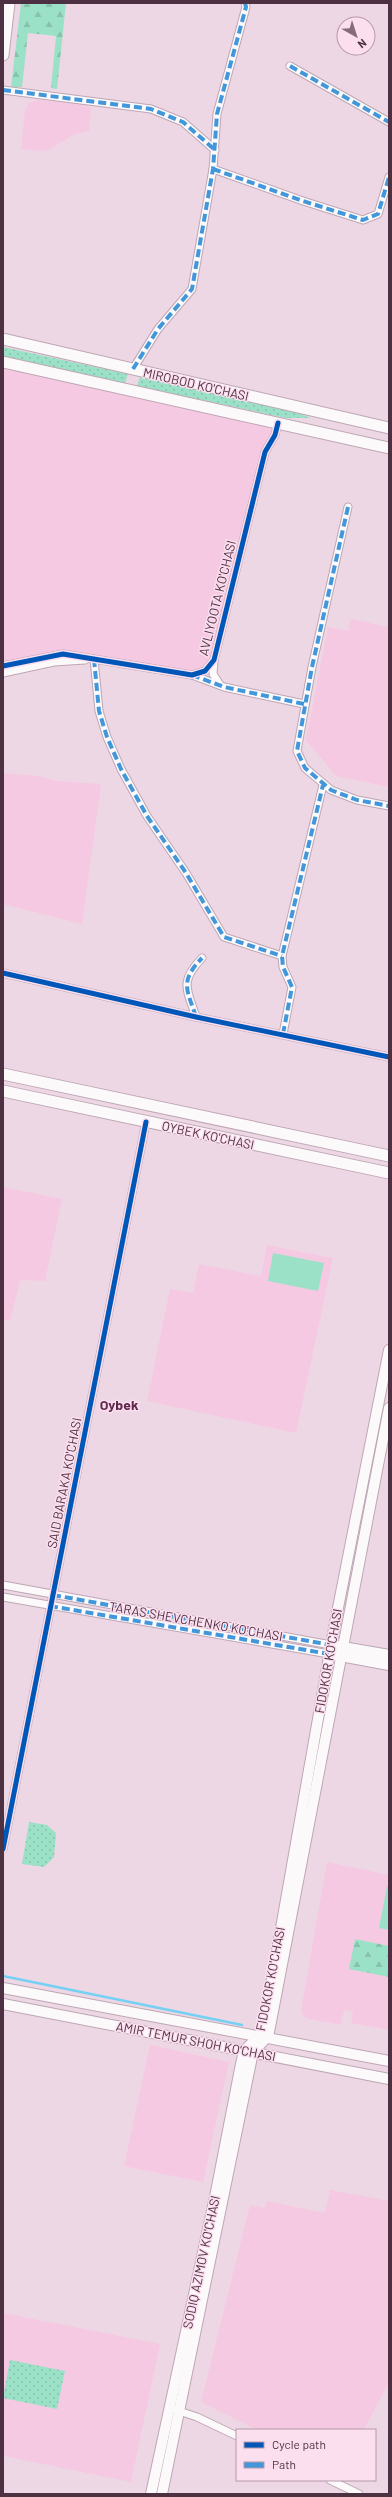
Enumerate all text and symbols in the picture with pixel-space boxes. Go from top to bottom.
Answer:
north arrow [336,16,376,56]
text: N [356,37,370,52]
street label: MIROBOD KO'CHASI [142,364,250,404]
street label: AVLIYOOTA KO'CHASI [195,539,239,657]
street label: OYBEK KO'CHASI [160,1117,256,1153]
district label: Oybek [100,1396,139,1413]
street label: SAID BARAKA KO'CHASI [43,1416,85,1550]
street label: TARAS SHEVCHENKO KO'CHASI [108,1598,284,1644]
street label: FIDOKOR KO'CHASI [311,1608,345,1714]
street label: FIDOKOR KO'CHASI [252,1926,288,2032]
street label: AMIR TEMUR SHOH KO'CHASI [115,2018,277,2064]
street label: SODIQ AZIMOV KO'CHASI [179,2194,223,2330]
legend [236,2429,376,2481]
text: Cycle path [272,2437,326,2451]
text: Path [272,2457,296,2471]

